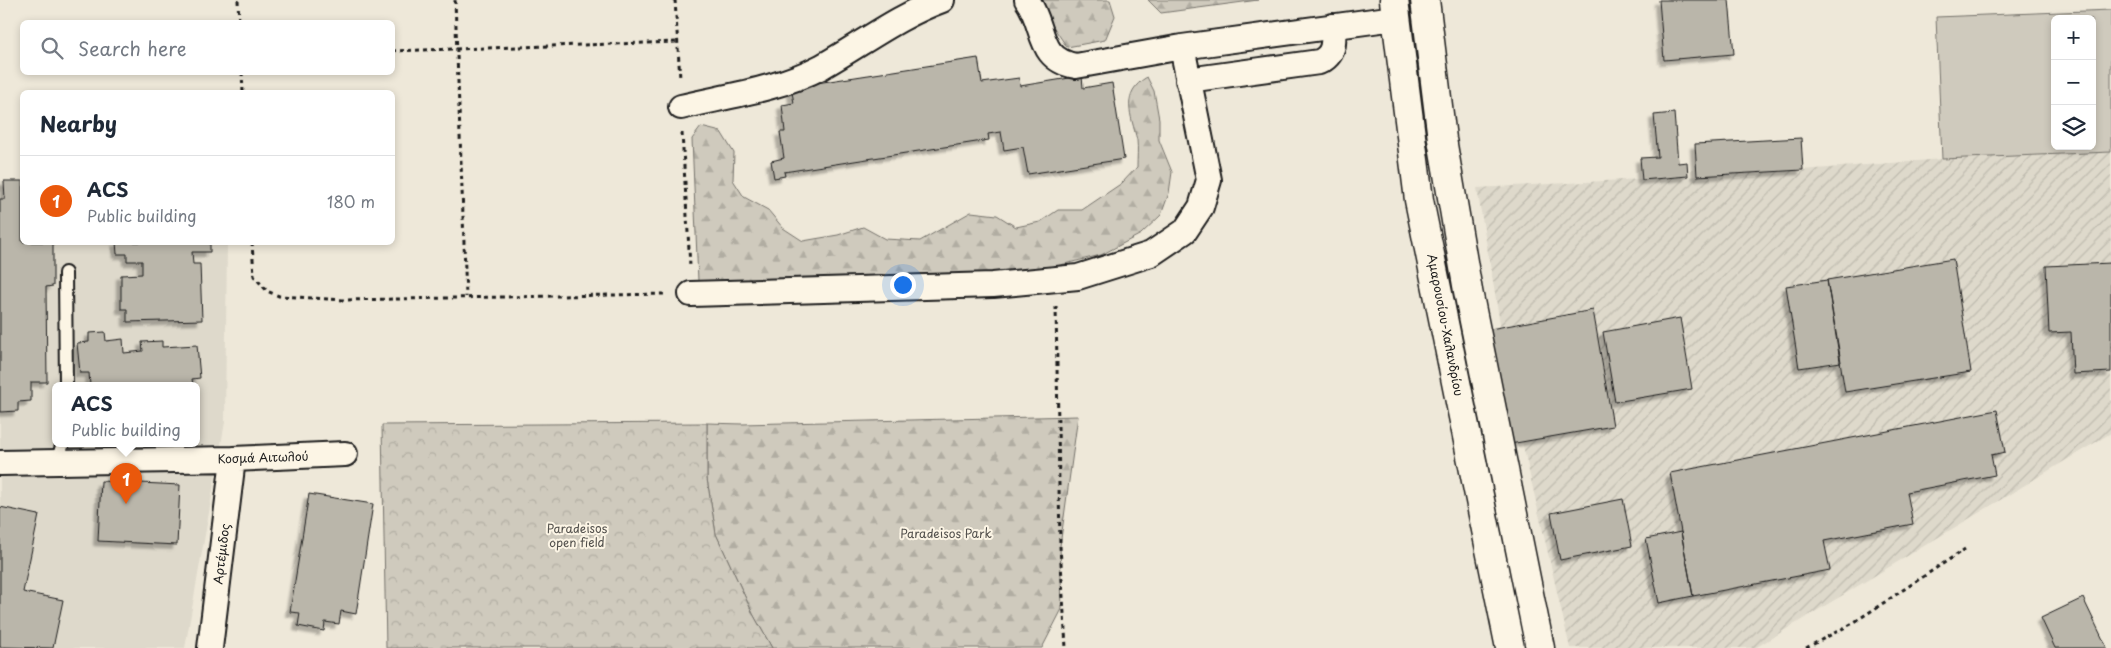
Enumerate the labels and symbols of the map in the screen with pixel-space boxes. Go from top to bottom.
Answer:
street label: Αμαρουσίου-Χαλανδρίου [1423,252,1469,398]
your location [890,272,916,298]
street label: Κοσμά Αιτωλού [217,446,309,468]
pin: 1 [110,463,142,504]
park label: Paradeisos open field [547,519,608,551]
street label: Αρτέμιδος [208,522,234,585]
park label: Paradeisos Park [900,524,992,542]

